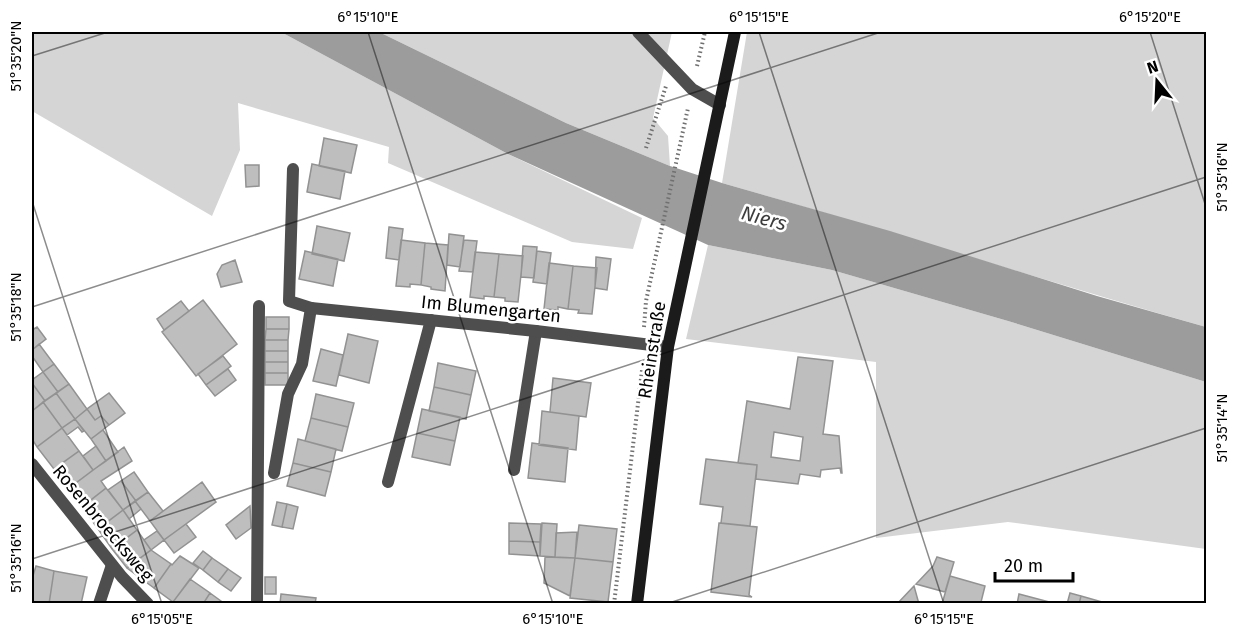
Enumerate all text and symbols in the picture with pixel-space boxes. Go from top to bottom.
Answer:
text: 6°15'10"E [337,8,399,26]
text: 6°15'15"E [729,8,789,26]
text: 6°15'20"E [1119,8,1181,26]
text: 51°35'20"N [7,21,25,91]
north arrow [1127,51,1187,111]
text: N [1145,57,1160,78]
text: 51°35'16"N [1213,142,1231,212]
water label: Niers [739,200,789,236]
text: 51°35'18"N [7,272,25,342]
street label: Im Blumengarten [420,291,562,327]
street label: Rheinstraße [633,300,671,400]
text: 51°35'14"N [1213,394,1231,462]
street label: Rosenbroecksweg [48,460,159,586]
text: 51°35'16"N [7,523,25,593]
scale bar [995,545,1073,583]
text: 20 m [1004,555,1043,577]
text: 6°15'05"E [131,610,193,628]
text: 6°15'10"E [522,610,584,628]
text: 6°15'15"E [914,610,974,628]

